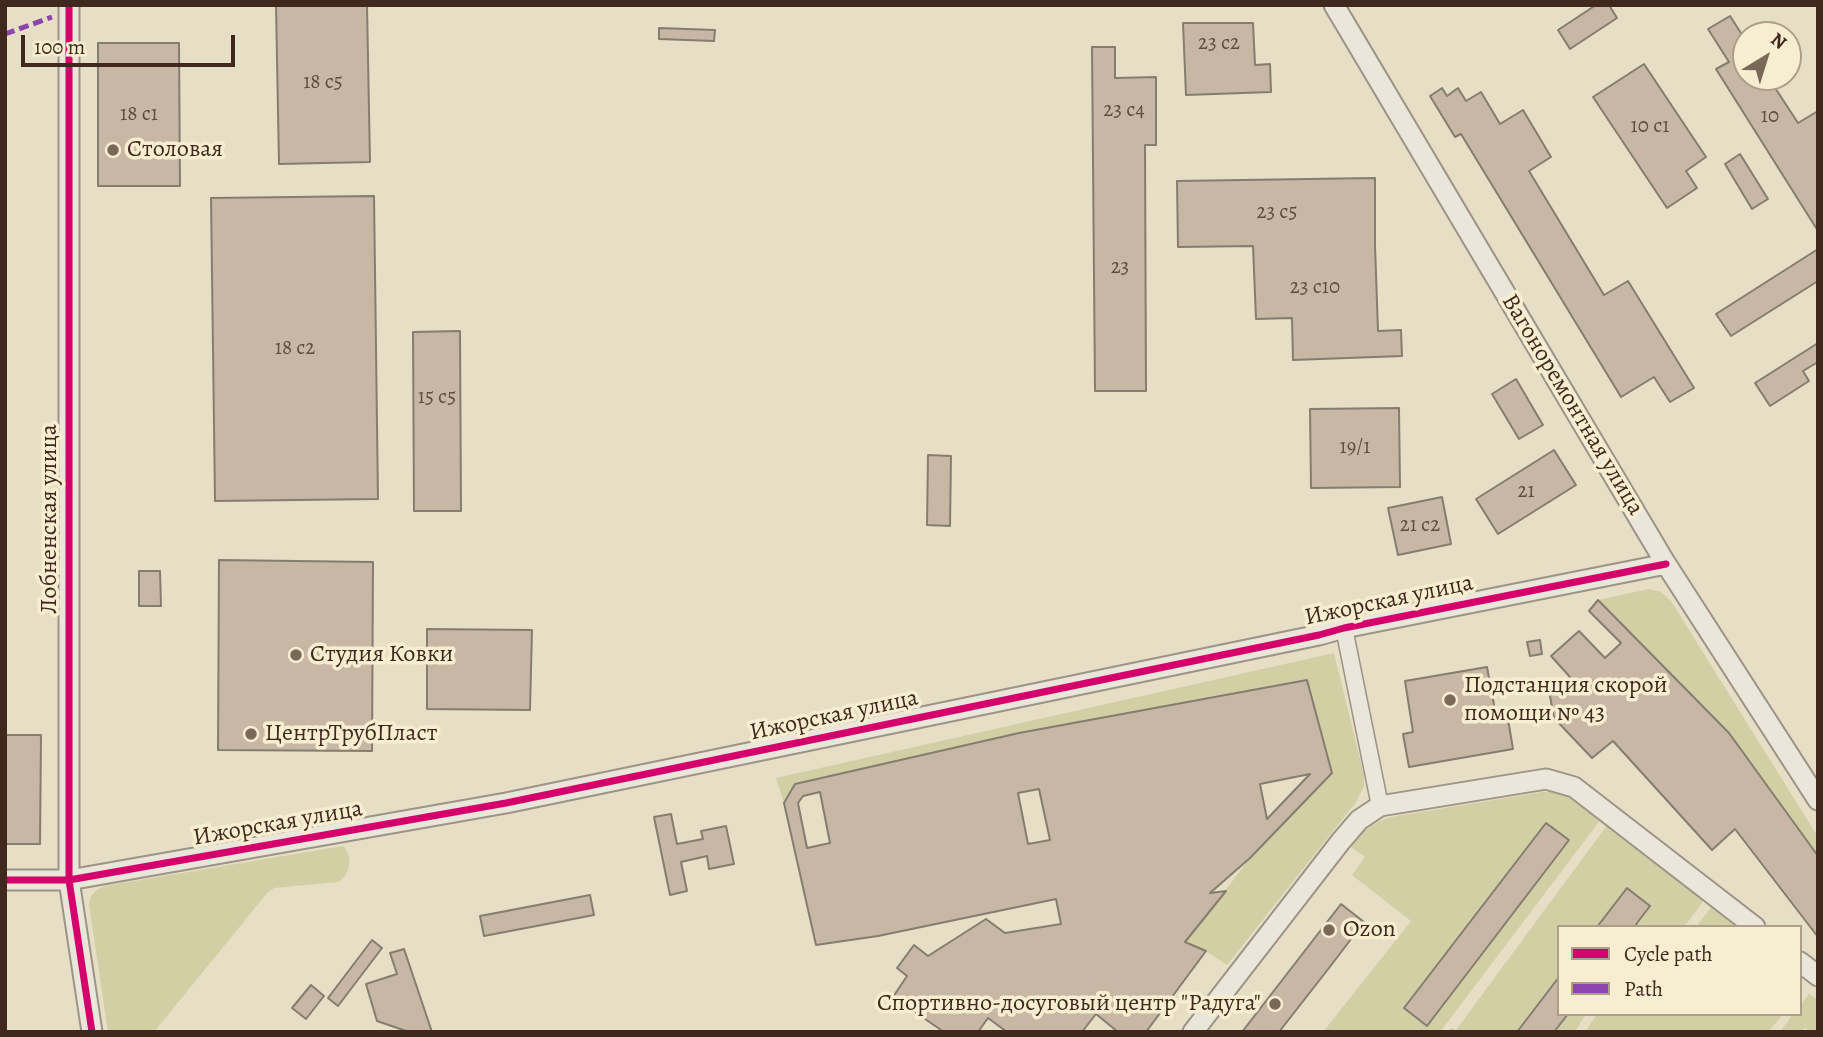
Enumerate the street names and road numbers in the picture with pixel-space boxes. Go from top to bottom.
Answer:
street label: Вагоноремонтная улица [1495,289,1649,521]
street label: Лобненская улица [36,424,64,614]
street label: Ижорская улица [1302,569,1476,633]
street label: Ижорская улица [747,684,921,748]
street label: Ижорская улица [191,795,365,853]

